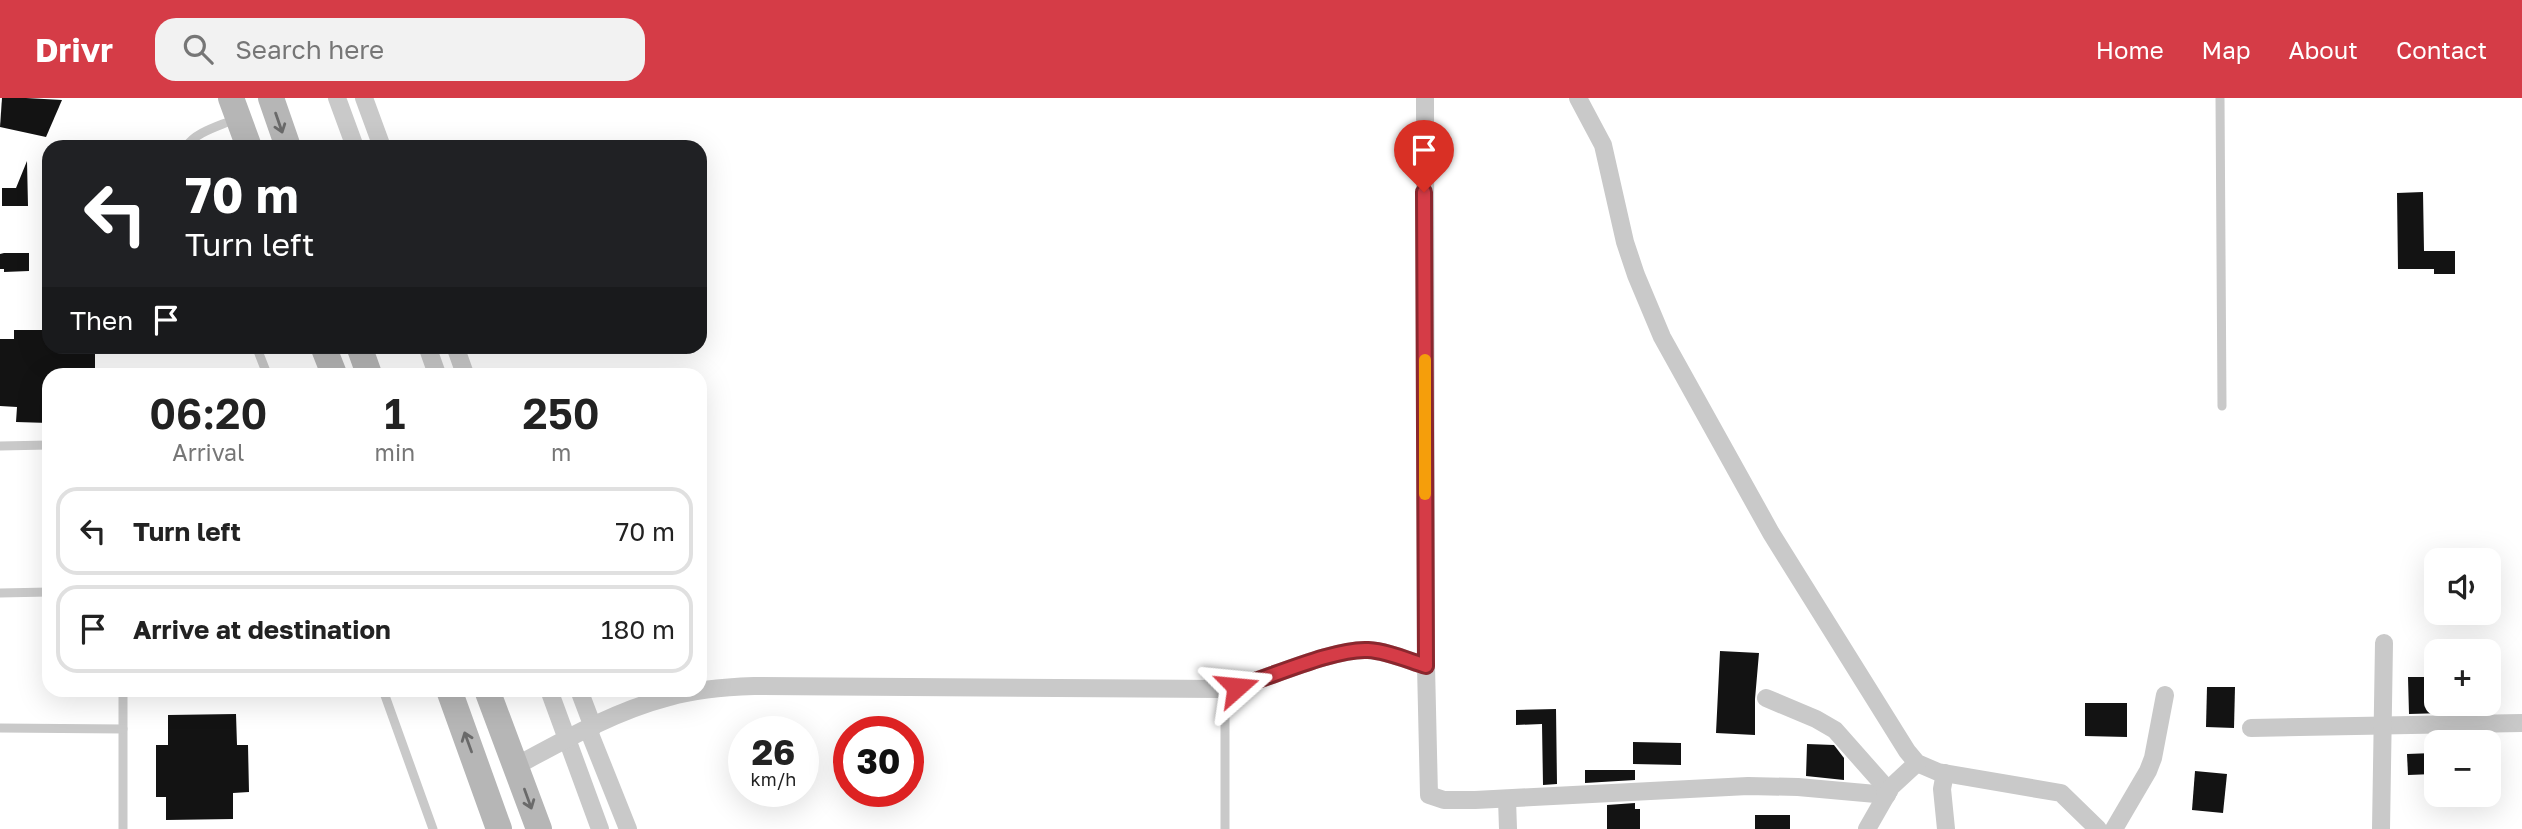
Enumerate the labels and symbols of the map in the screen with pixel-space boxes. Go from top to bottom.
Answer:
one-way arrow [274,111,286,133]
pin [1394,120,1454,192]
position arrow [1200,650,1274,724]
speed limit sign: 30 [833,716,924,807]
one-way arrow [460,731,473,753]
one-way arrow [523,788,535,810]

